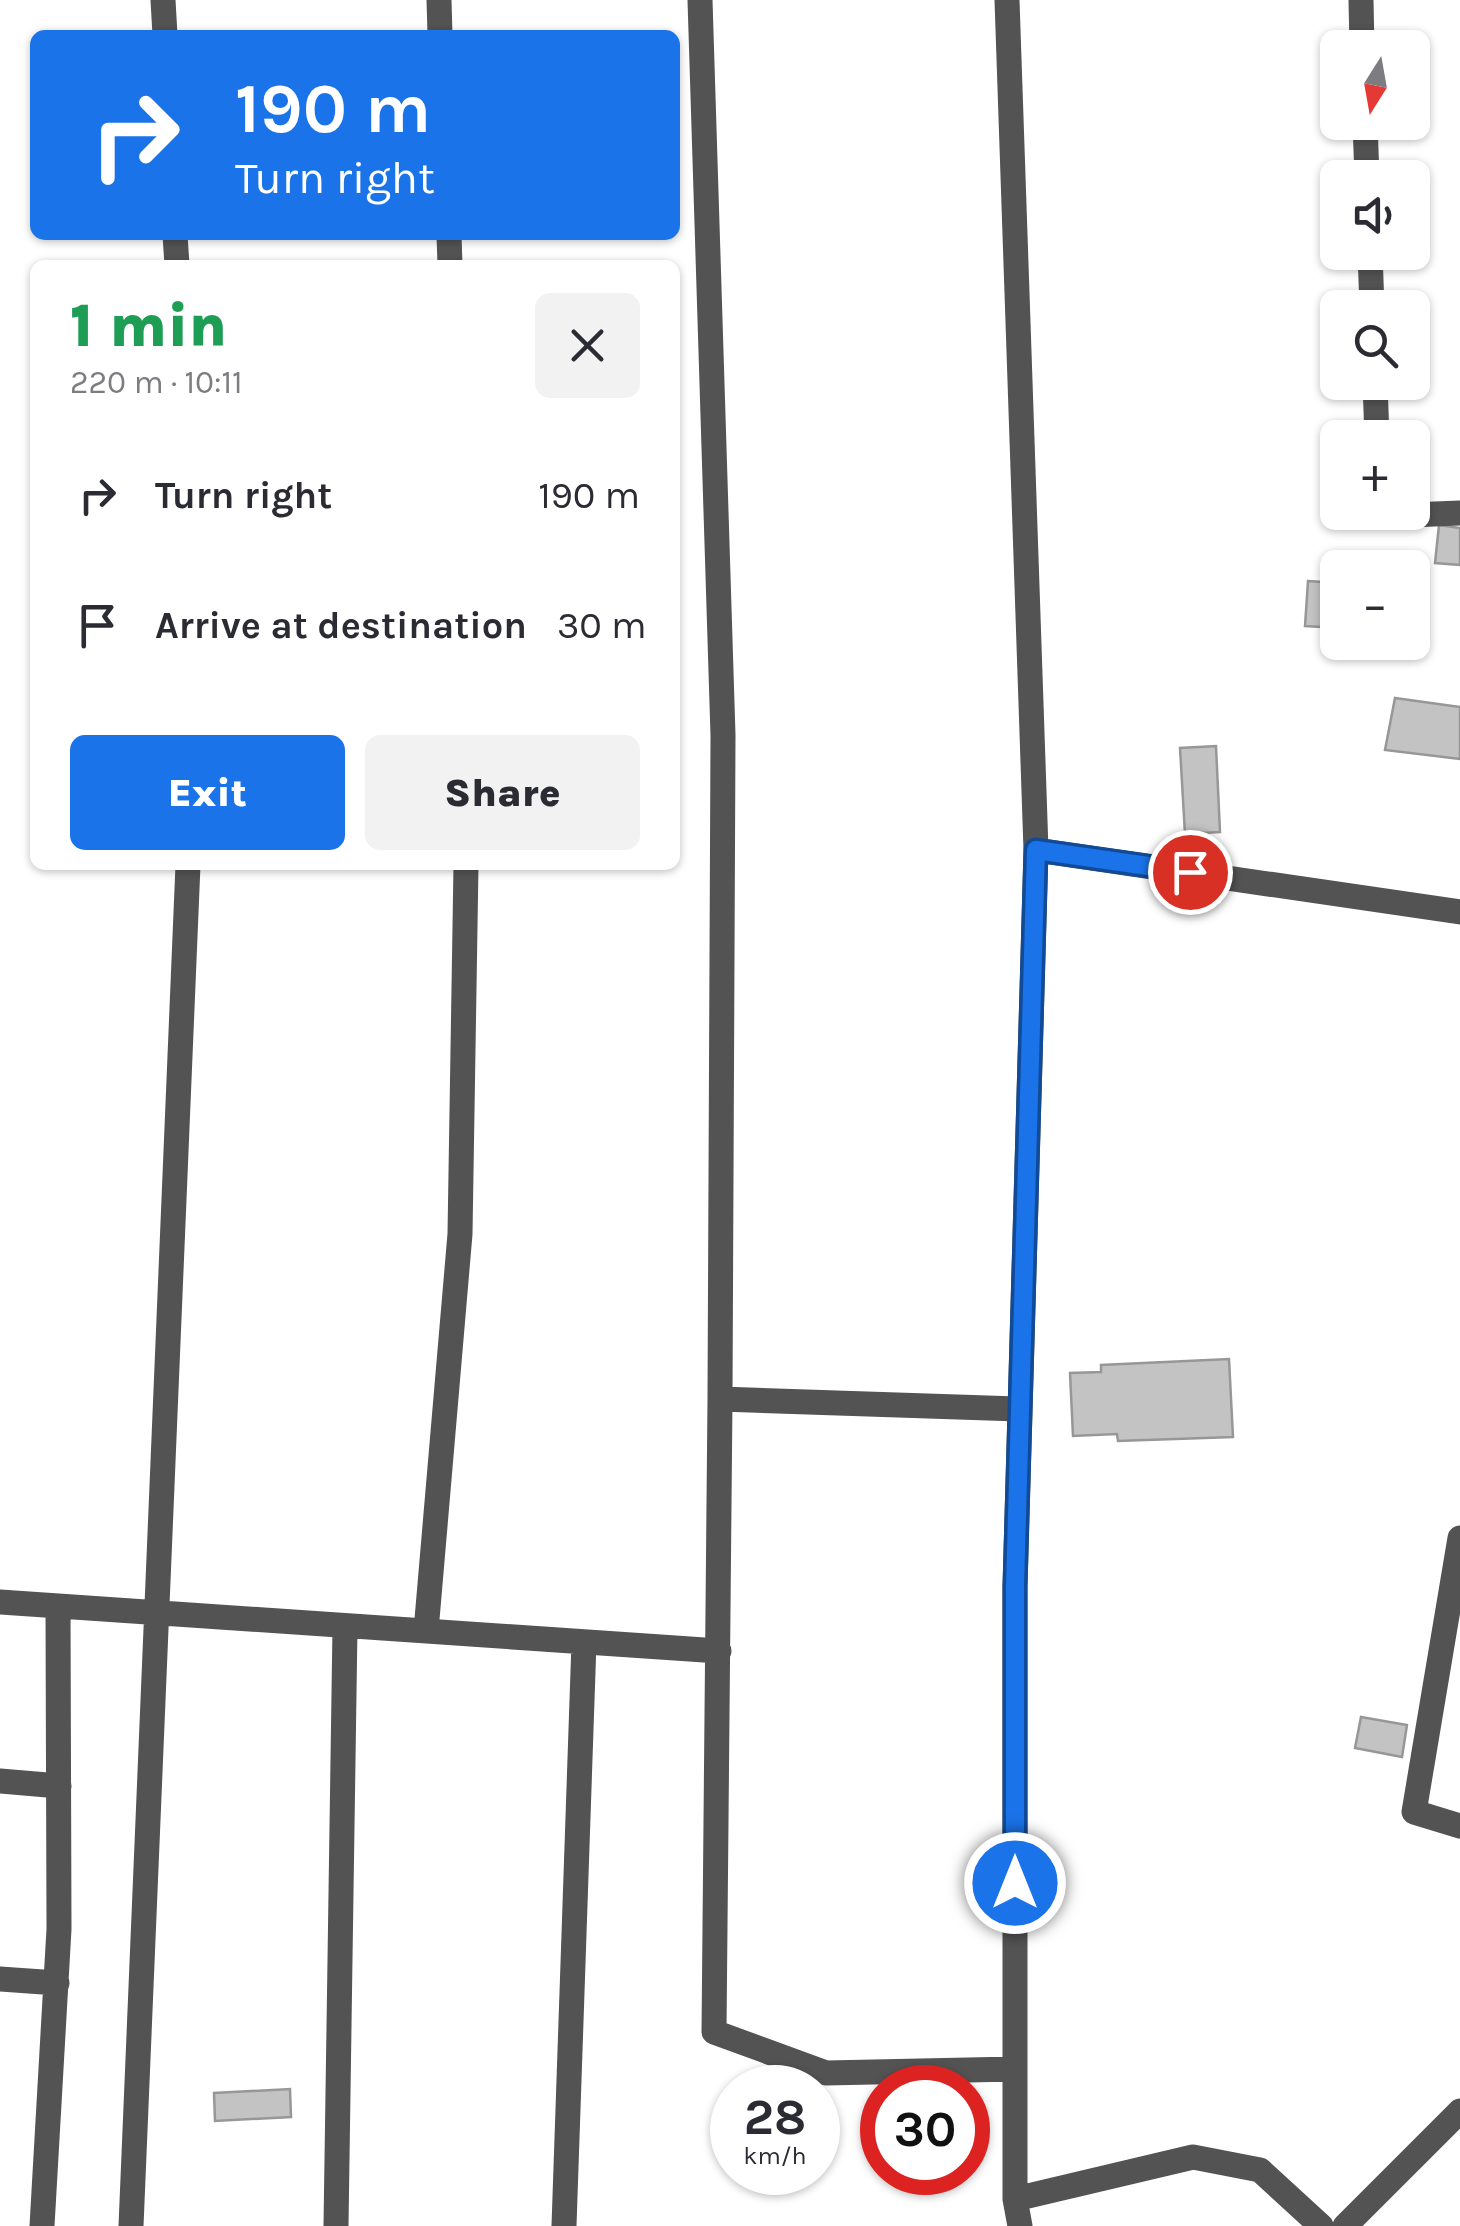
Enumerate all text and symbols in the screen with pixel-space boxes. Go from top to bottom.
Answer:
north arrow [1320,30,1430,140]
map controls [1320,30,1430,660]
text: 190 m [235,68,431,150]
icon: right [70,70,200,200]
text: Turn right [235,152,435,204]
button: sound [1320,160,1430,270]
button: search [1320,290,1430,400]
text: 1 min [70,291,227,361]
button: close [535,293,640,398]
text: 220 m · 10:11 [70,364,243,401]
button: + [1320,420,1430,530]
icon: right [70,468,125,523]
text: Turn right [155,473,332,518]
text: 190 m [538,473,640,518]
button: − [1320,550,1430,660]
icon: arrive [70,598,125,653]
text: Arrive at destination [155,603,527,648]
text: 30 m [557,603,646,648]
button: Exit [70,735,345,850]
button: Share [365,735,640,850]
pin [1148,830,1233,915]
icon: arrive [1163,845,1218,900]
position arrow [963,1831,1067,1935]
speed limit sign: 30 [860,2065,990,2195]
text: 28 [744,2088,806,2147]
text: km/h [743,2141,807,2170]

